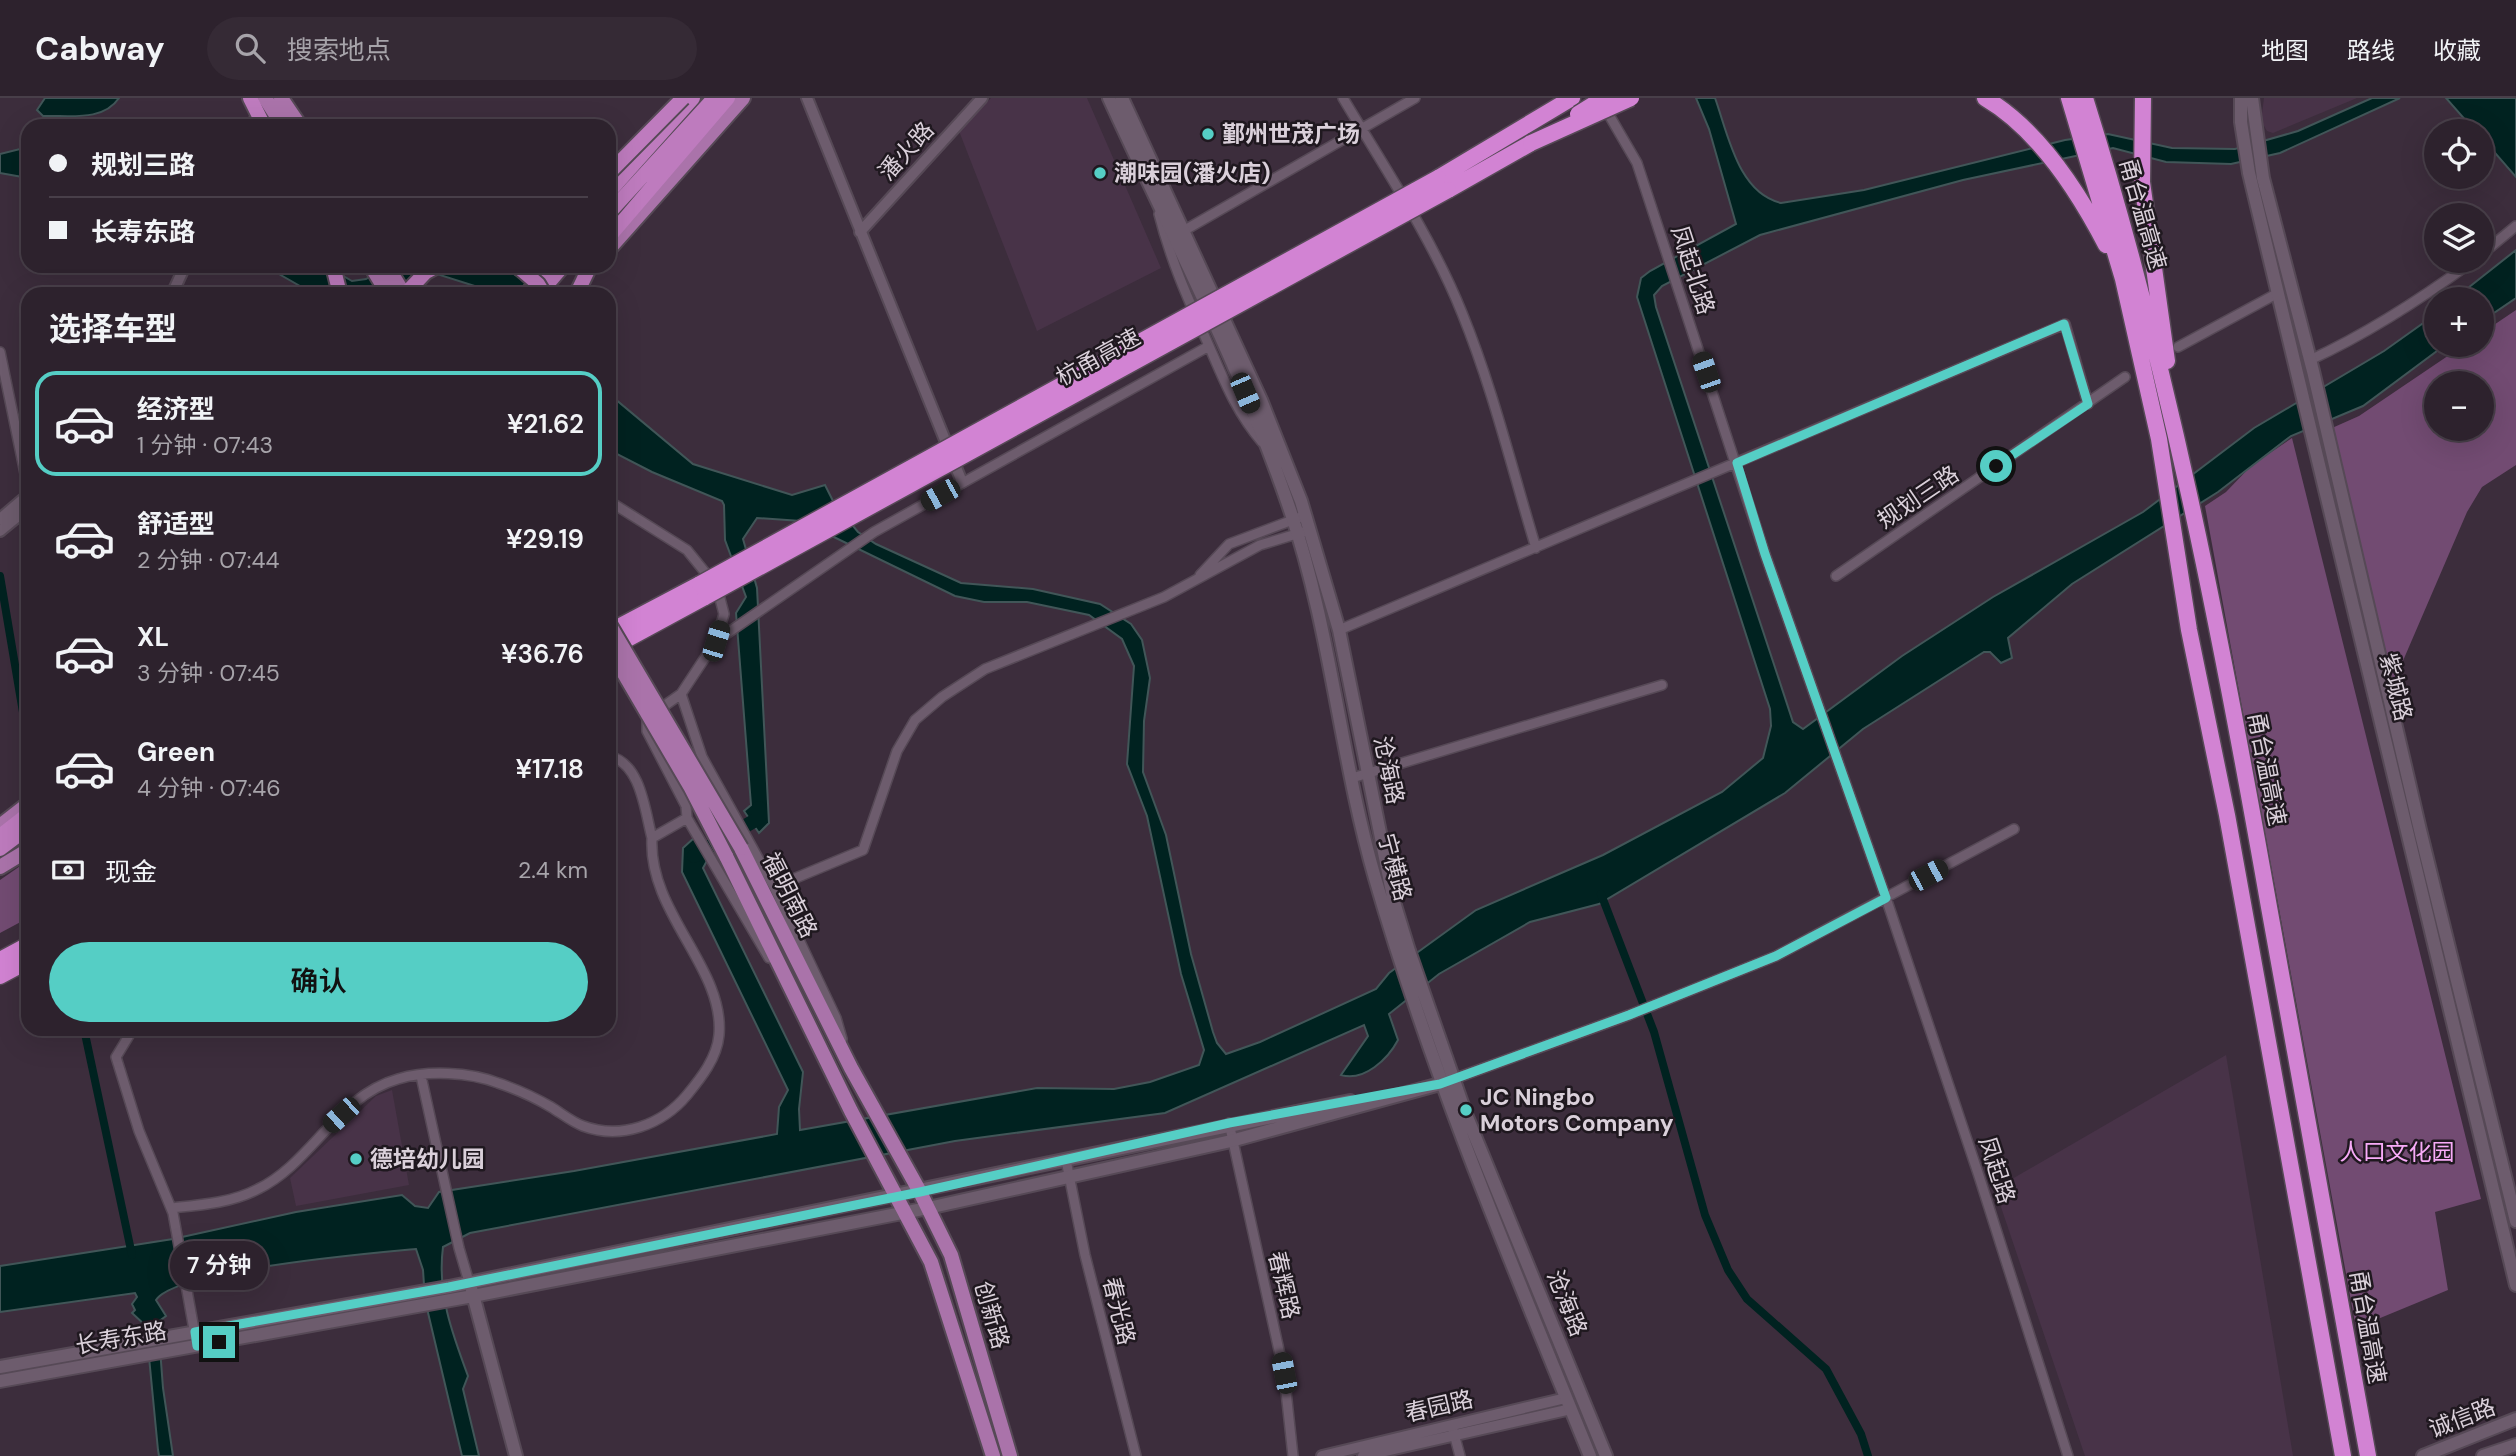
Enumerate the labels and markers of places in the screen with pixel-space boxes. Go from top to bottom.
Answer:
place label: 鄞州世茂广场 [1222,119,1360,149]
marker: 鄞州世茂广场 [1200,126,1216,142]
place label: 潮味园(潘火店) [1114,158,1271,188]
marker: 潮味园(潘火店) [1092,165,1108,181]
place label: JC Ningbo Motors Company [1480,1082,1674,1138]
marker: JC Ningbo Motors Company [1458,1102,1474,1118]
place label: 德培幼儿园 [370,1144,485,1174]
marker: 德培幼儿园 [348,1151,364,1167]

